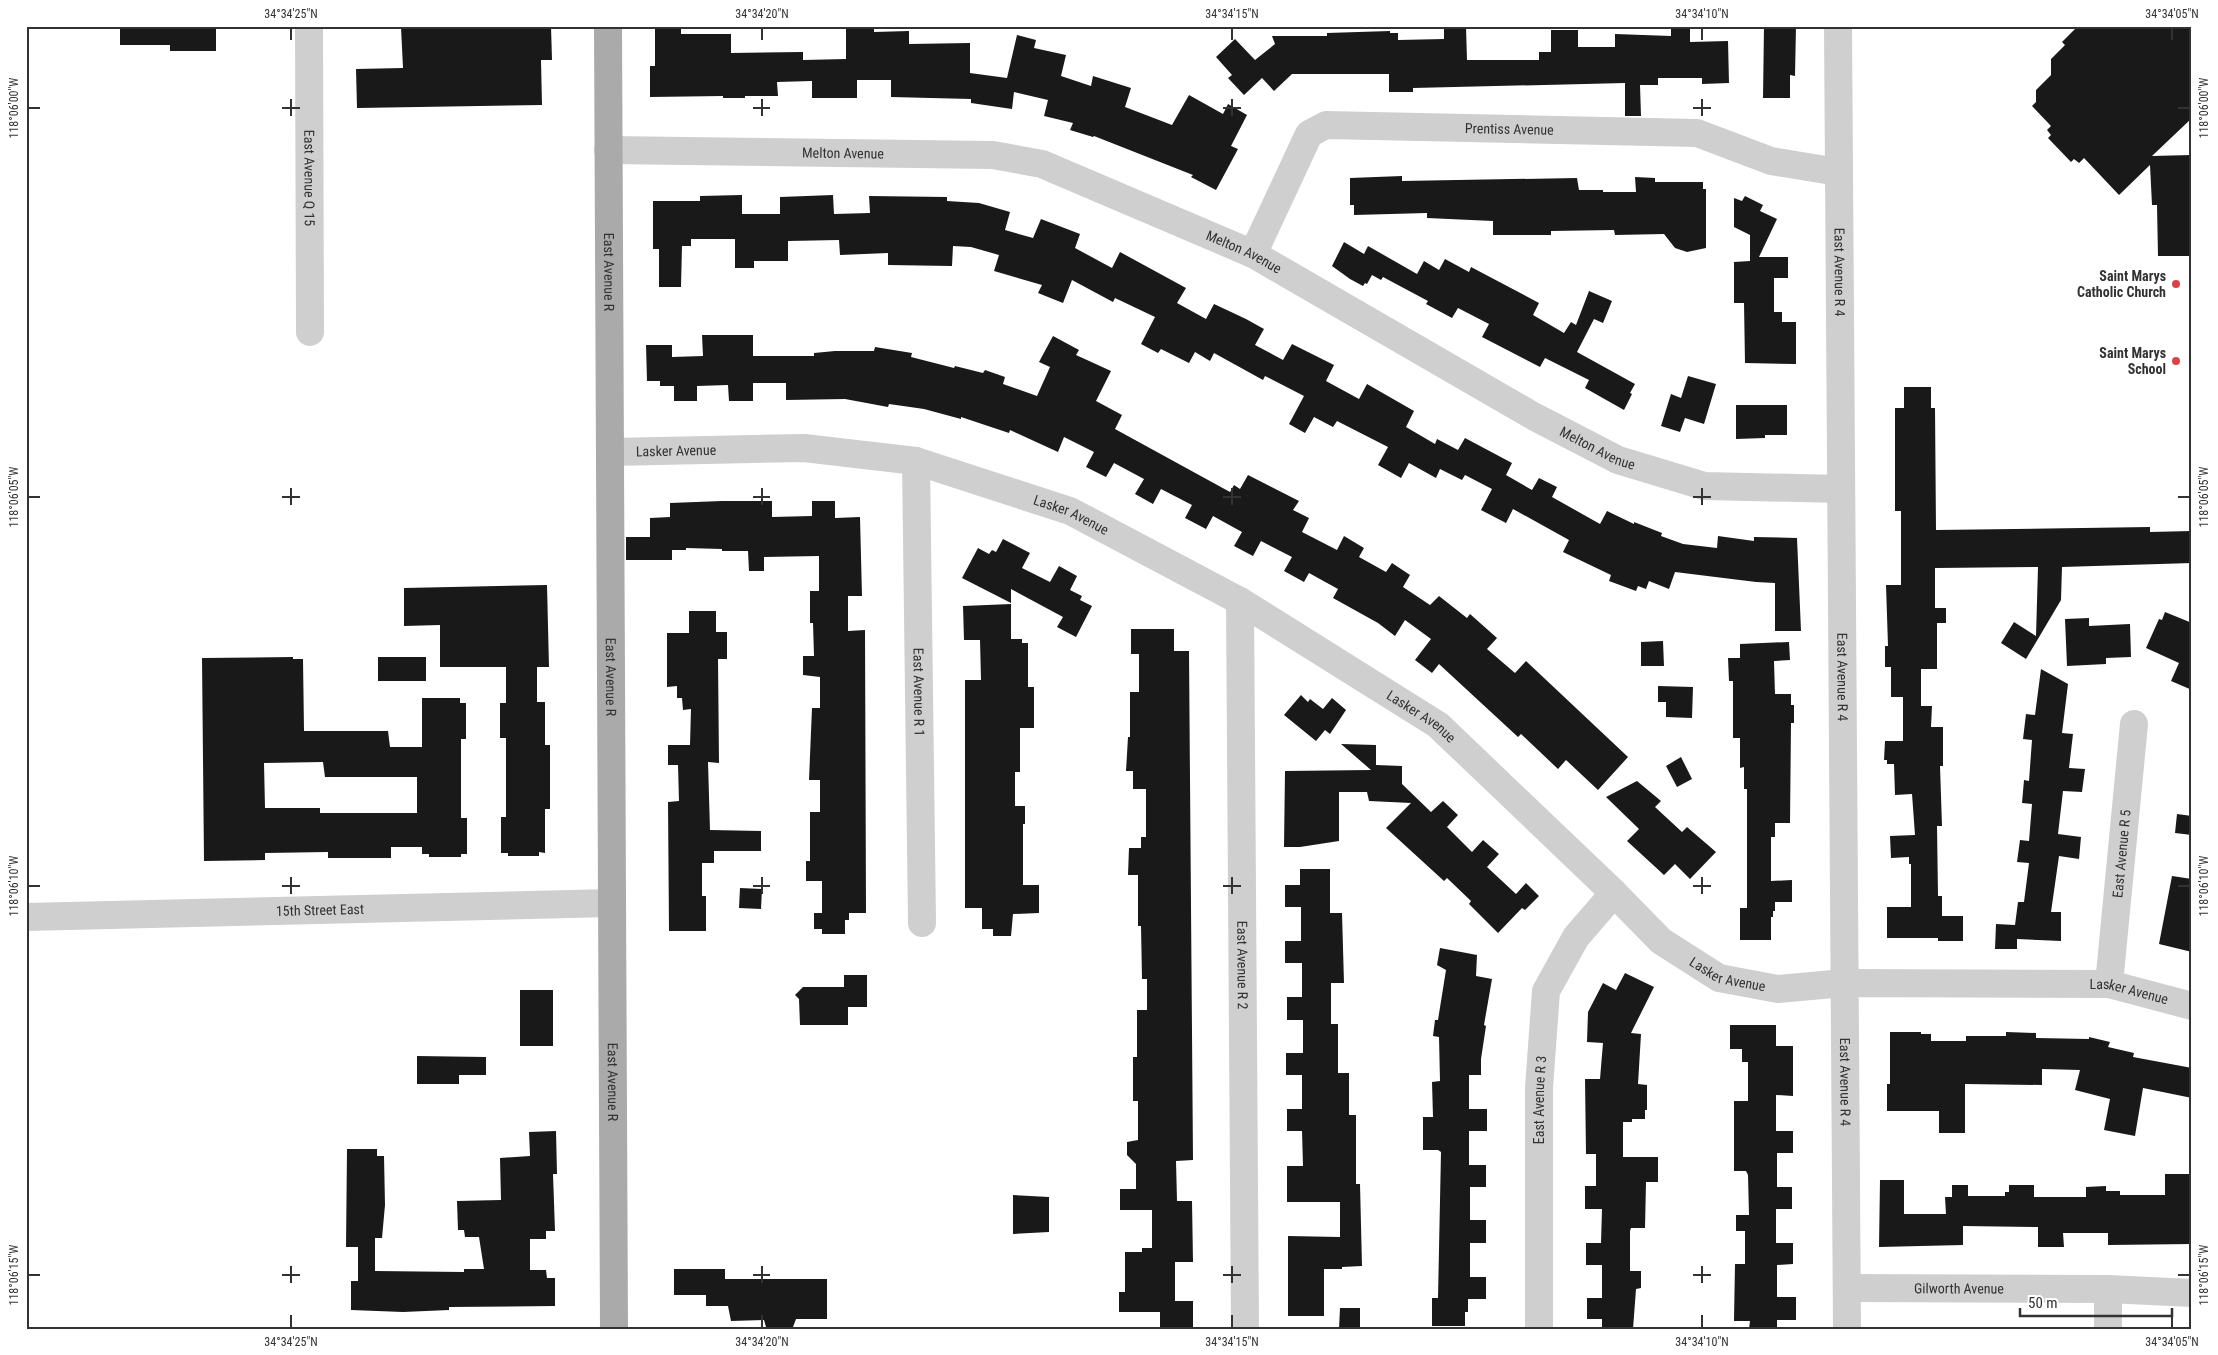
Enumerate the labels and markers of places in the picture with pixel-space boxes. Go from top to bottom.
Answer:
place label: Saint Marys Catholic Church [2077,268,2166,300]
marker: Saint Marys Catholic Church [2170,278,2182,290]
place label: Saint Marys School [2099,345,2166,377]
marker: Saint Marys School [2170,355,2182,367]

